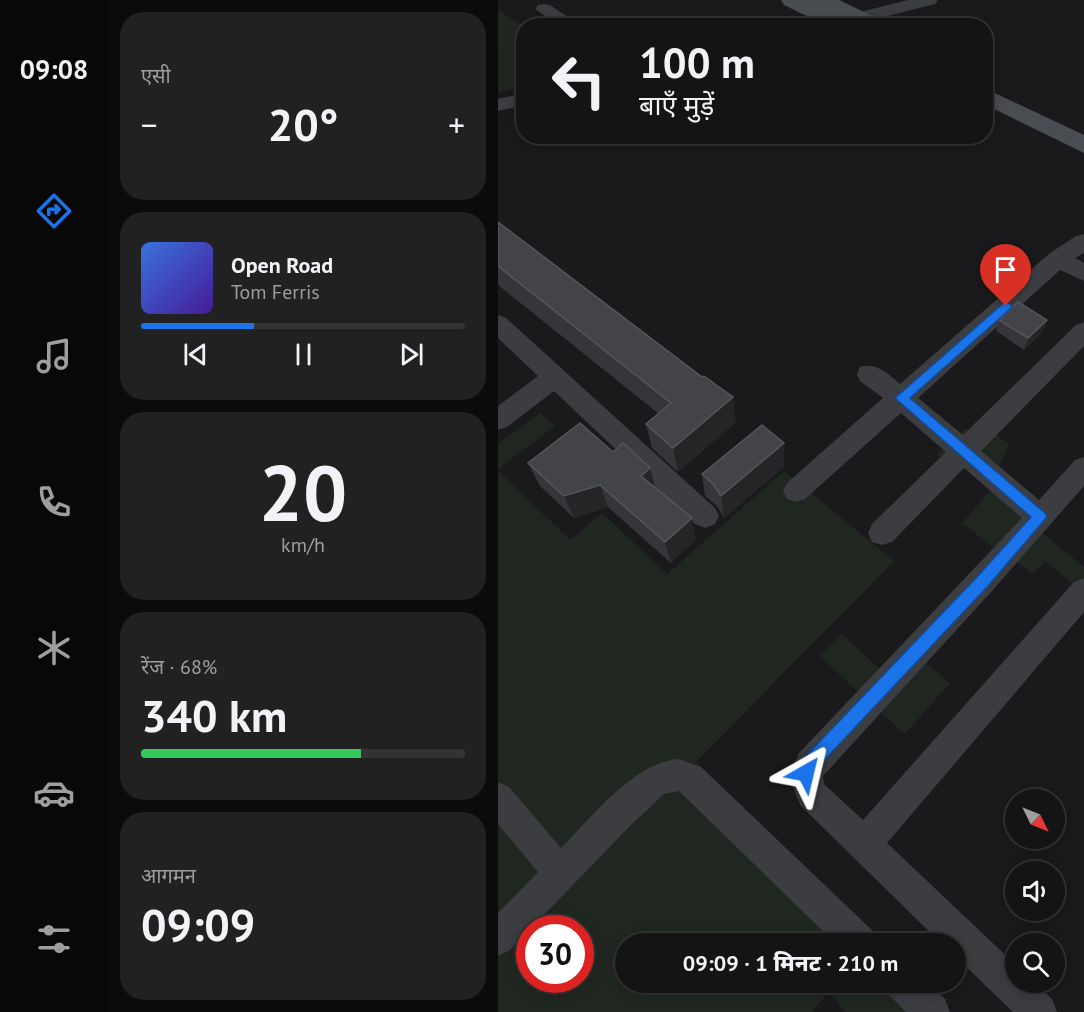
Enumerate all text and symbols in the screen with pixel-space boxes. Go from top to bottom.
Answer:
text: 100 m [639,35,755,90]
icon: left [540,42,618,120]
text: 09:08 [20,52,88,86]
text: एसी [141,63,171,89]
text: बाएँ मुड़ें [639,88,714,122]
text: 20° [268,95,338,153]
text: − [141,103,158,146]
text: + [448,103,465,146]
icon: directions [33,190,75,232]
pin [980,244,1031,306]
text: Open Road [231,251,333,279]
icon: arrive [989,253,1022,286]
text: Tom Ferris [231,279,320,305]
icon: music [33,335,75,377]
icon: previous [179,338,212,371]
icon: pause [287,338,320,371]
icon: next [395,338,428,371]
text: 20 [259,442,347,543]
icon: phone [33,481,75,523]
text: km/h [281,532,325,558]
icon: climate [33,627,75,669]
text: रेंज · 68% [141,654,217,680]
text: 340 km [141,686,287,744]
position arrow [774,741,838,805]
icon: car [33,772,75,814]
north arrow [1005,789,1065,849]
map controls [1005,789,1065,993]
button: sound [1005,861,1065,921]
text: आगमन [141,863,196,889]
text: 09:09 [141,895,255,953]
speed limit sign: 30 [516,915,594,993]
icon: filters [33,918,75,960]
button: search [1005,933,1065,993]
text: 09:09 · 1 मिनट · 210 m [683,949,898,977]

